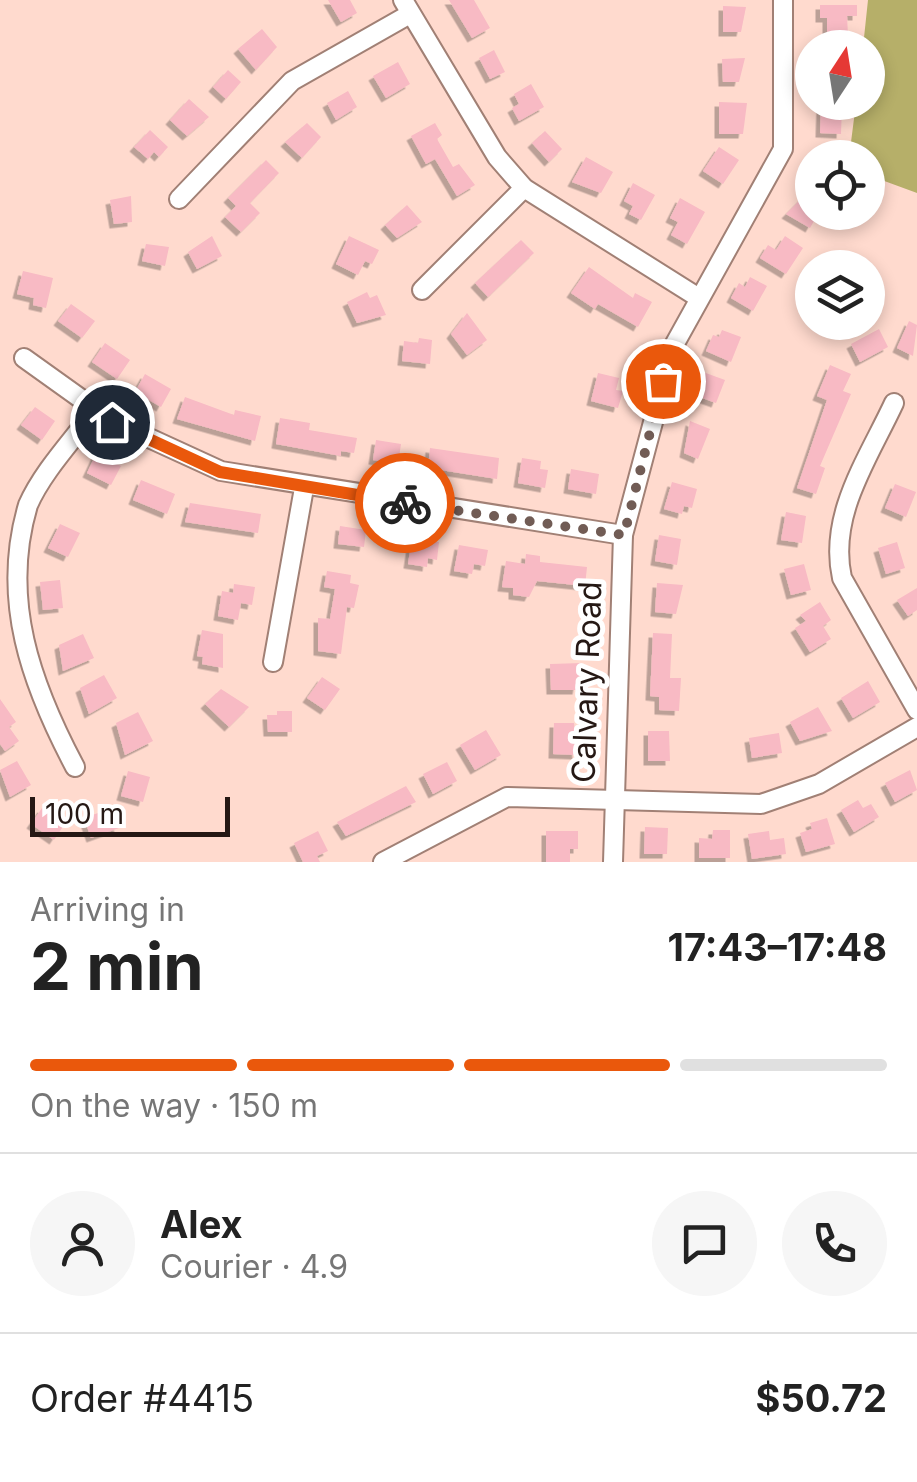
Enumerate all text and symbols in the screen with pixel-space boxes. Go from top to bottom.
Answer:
north arrow [795,30,885,120]
map controls [795,30,885,340]
button: locate [795,140,885,230]
button: layers [795,250,885,340]
pin [621,339,706,424]
icon: bag [636,354,691,409]
pin [70,380,155,465]
icon: home [85,395,140,450]
courier [355,453,455,553]
icon: bike [378,476,433,531]
street label: Calvary Road [563,580,610,783]
scale bar [30,792,230,836]
text: 100 m [45,797,124,831]
text: Arriving in [30,890,185,929]
text: 17:43–17:48 [668,924,887,970]
text: 2 min [30,927,204,1006]
text: On the way · 150 m [30,1086,318,1125]
button: person [30,1191,135,1296]
button: chat [652,1191,757,1296]
button: phone [782,1191,887,1296]
text: Alex [160,1201,243,1247]
text: Courier · 4.9 [160,1247,348,1286]
text: Order #4415 [30,1375,254,1421]
text: $50.72 [756,1375,887,1421]

